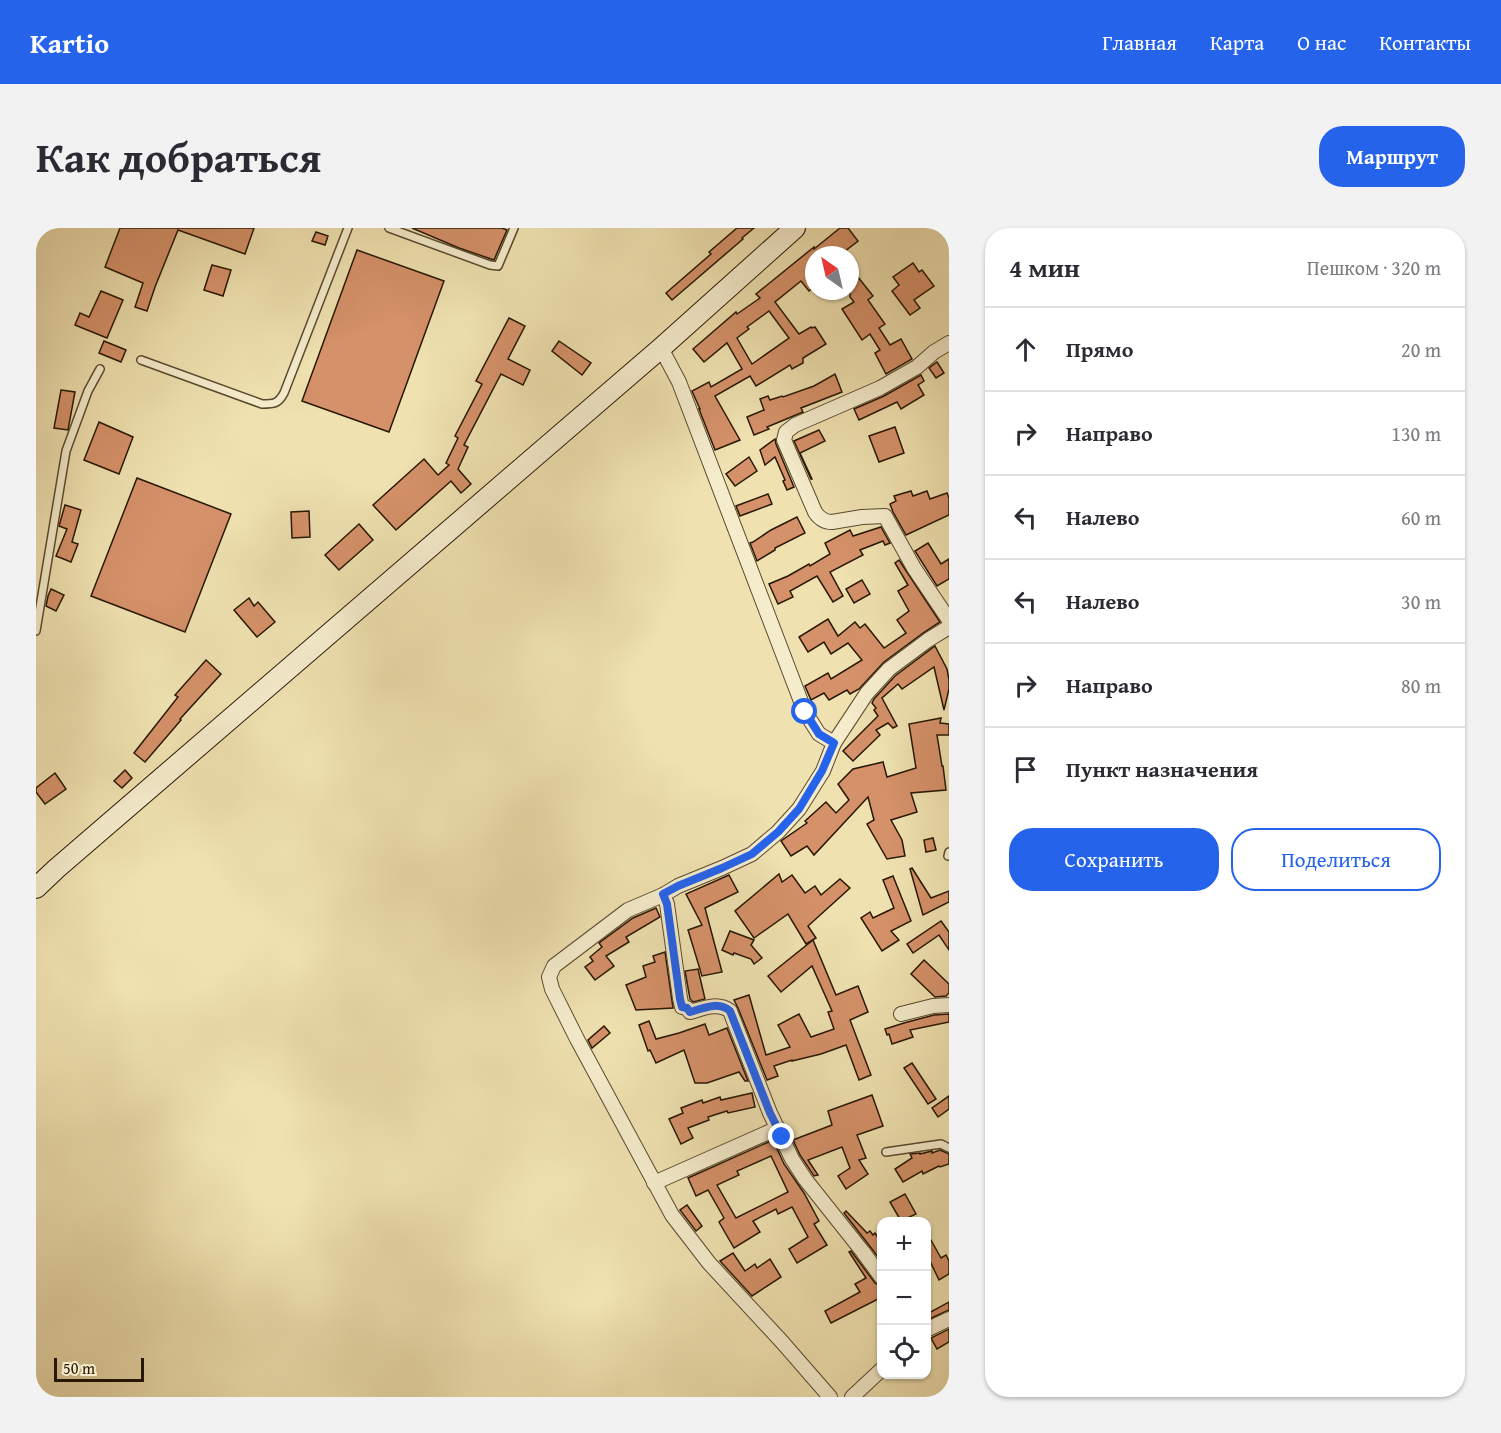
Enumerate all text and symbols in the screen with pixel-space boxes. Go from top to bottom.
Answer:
text: Kartio [30,22,109,63]
text: Главная [1102,27,1177,58]
text: Карта [1210,27,1264,58]
text: О нас [1297,27,1346,58]
text: Контакты [1379,27,1471,58]
text: Как добраться [36,126,321,187]
button: Маршрут [1319,126,1465,187]
north arrow [805,246,859,300]
text: 4 мин [1009,248,1080,287]
text: Пешком · 320 m [1307,253,1441,282]
icon: ahead [1009,333,1042,366]
text: Прямо [1066,333,1133,365]
text: 20 m [1401,335,1441,364]
icon: right [1009,417,1042,450]
text: Направо [1066,417,1153,449]
text: 130 m [1391,419,1441,448]
icon: left [1009,501,1042,534]
text: Налево [1066,501,1139,533]
text: 60 m [1401,503,1441,532]
icon: left [1009,585,1042,618]
text: Налево [1066,585,1139,617]
text: 30 m [1401,587,1441,616]
icon: right [1009,669,1042,702]
text: Направо [1066,669,1153,701]
text: 80 m [1401,671,1441,700]
route start [791,698,817,724]
icon: arrive [1009,753,1042,786]
text: Пункт назначения [1066,753,1258,785]
button: Сохранить [1009,828,1219,891]
button: Поделиться [1231,828,1441,891]
route end [768,1123,794,1149]
map controls [877,1217,931,1379]
button: + [877,1217,931,1271]
button: − [877,1271,931,1325]
button: locate [877,1325,931,1379]
scale bar [54,1355,144,1382]
text: 50 m [63,1356,95,1380]

